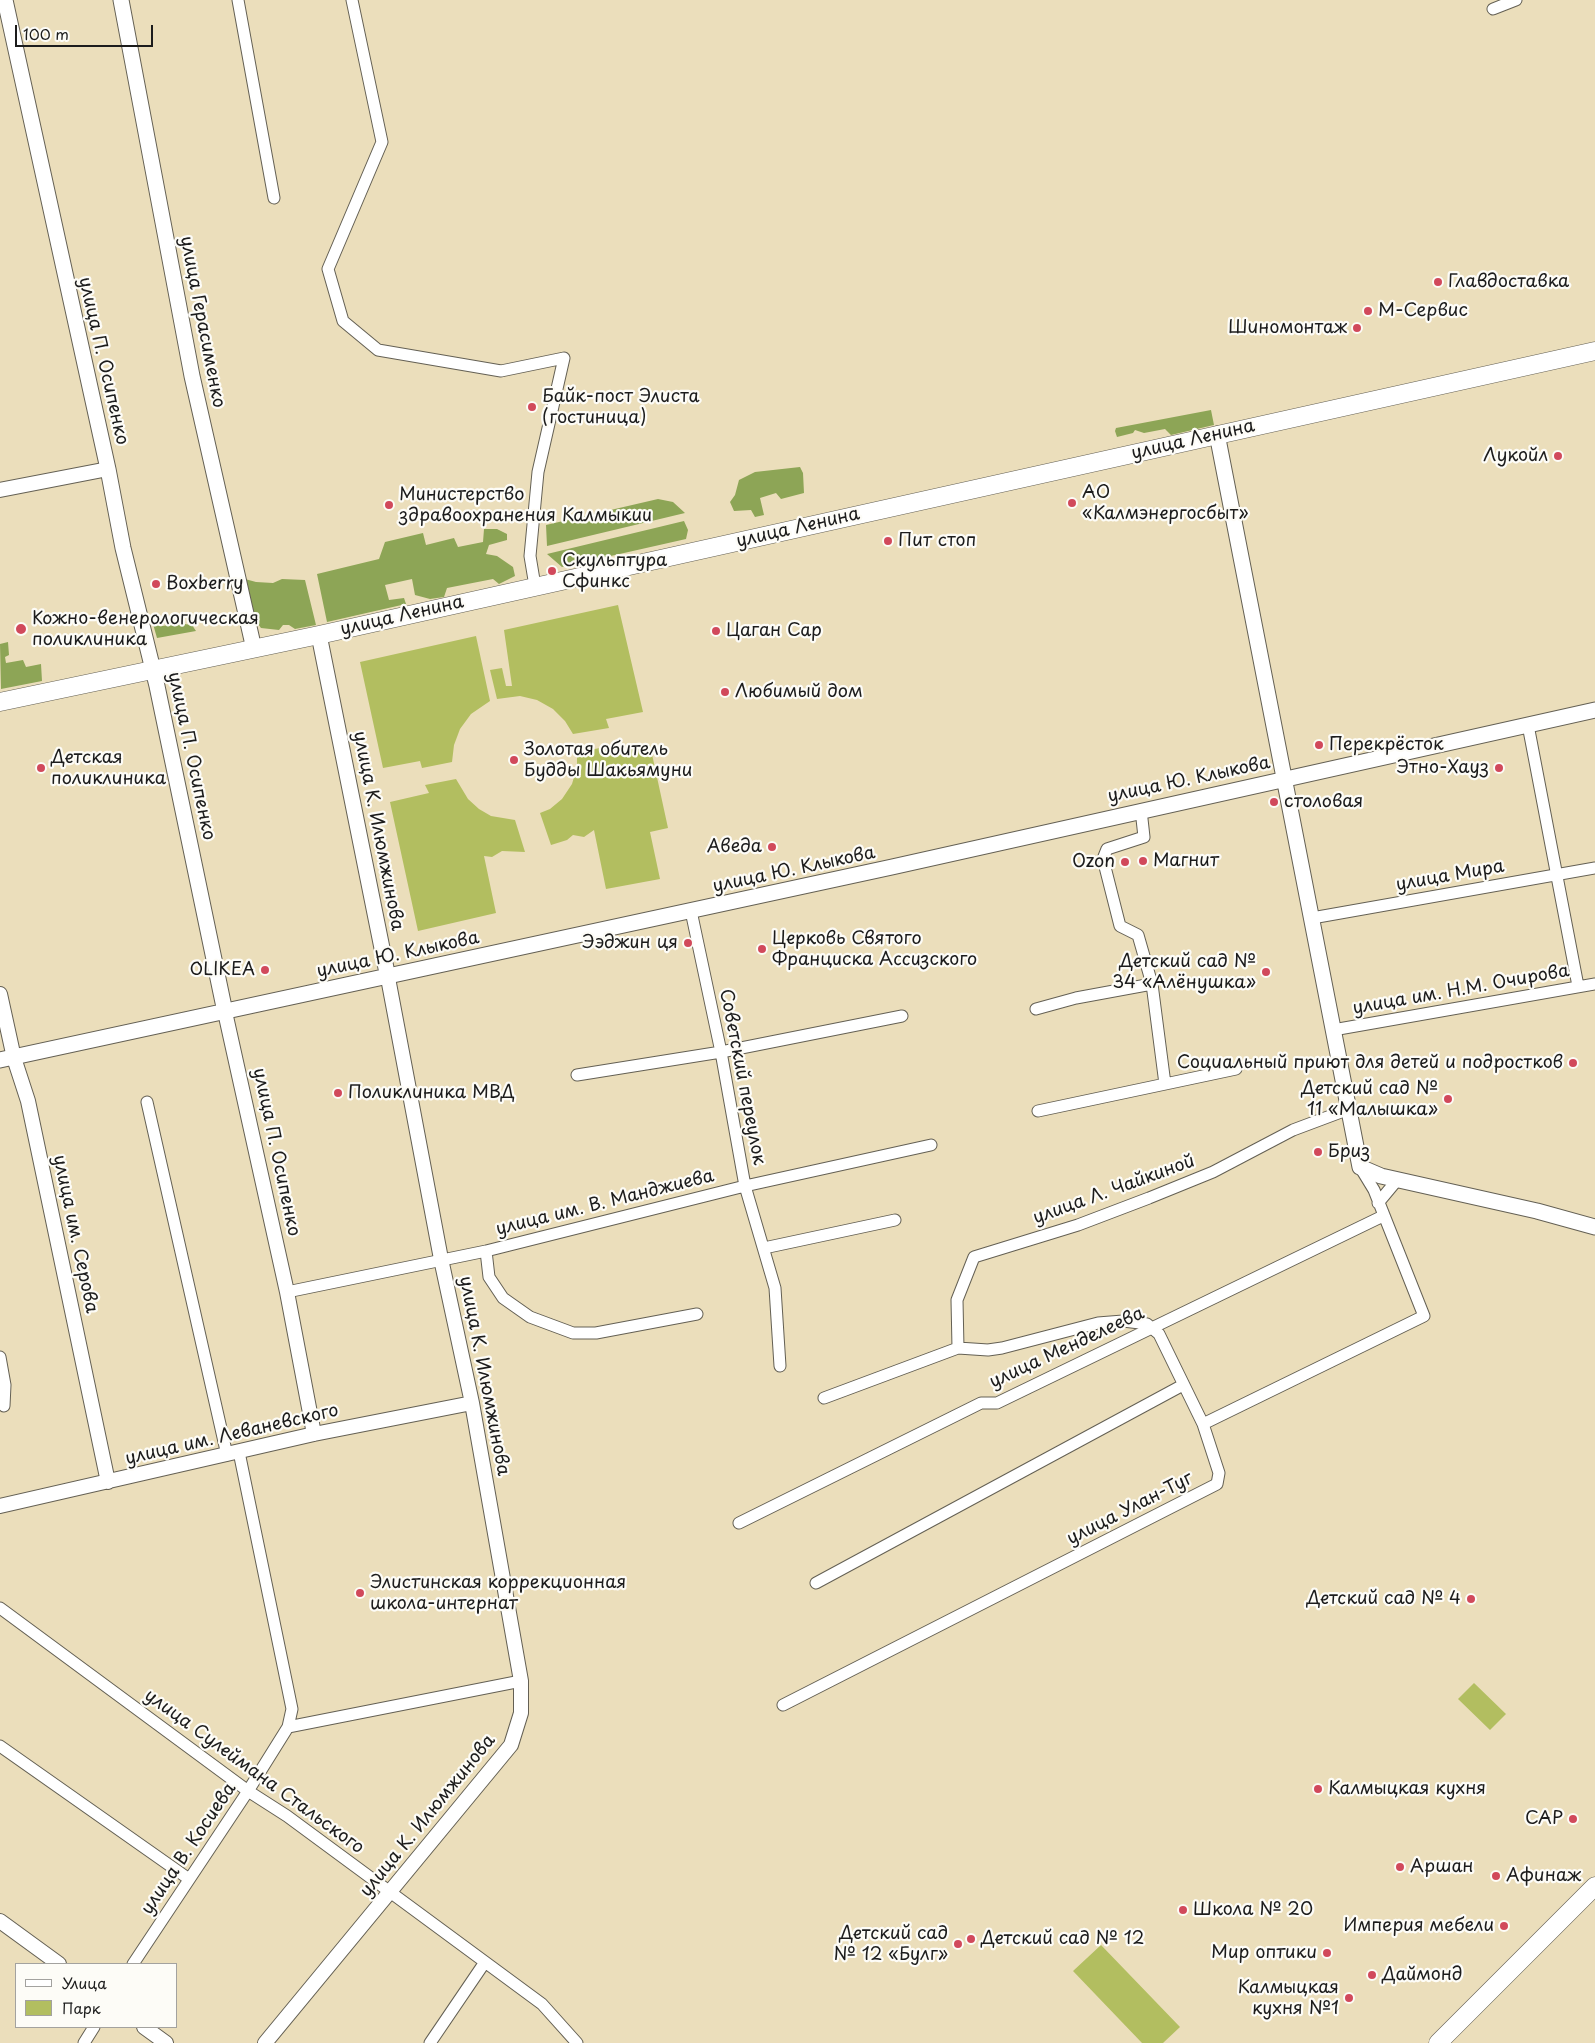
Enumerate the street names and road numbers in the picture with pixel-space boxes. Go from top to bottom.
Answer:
street label: улица Герасименко [175,234,229,410]
street label: улица П. Осипенко [73,275,133,447]
street label: улица Ленина [1129,415,1257,465]
street label: улица Ленина [734,503,862,553]
street label: улица Ленина [338,591,466,641]
street label: улица П. Осипенко [163,670,219,842]
street label: улица К. Илюмжинова [348,729,408,933]
street label: улица Ю. Клыкова [1106,752,1272,808]
street label: улица Ю. Клыкова [711,842,877,898]
street label: улица Мира [1394,856,1506,896]
street label: улица Ю. Клыкова [315,927,481,983]
street label: улица им. Н.М. Очирова [1351,960,1571,1020]
street label: Советский переулок [714,987,770,1167]
street label: улица П. Осипенко [248,1066,304,1238]
street label: улица Л. Чайкиной [1030,1151,1198,1229]
street label: улица им. Серова [48,1153,102,1315]
street label: улица им. В. Манджиева [494,1165,716,1241]
street label: улица К. Илюмжинова [454,1274,514,1478]
street label: улица Менделеева [986,1303,1148,1393]
street label: улица им. Леваневского [123,1400,341,1470]
street label: улица Улан-Туг [1063,1468,1197,1550]
street label: улица Сулеймана Стальского [140,1685,368,1859]
street label: улица К. Илюмжинова [356,1730,500,1902]
street label: улица В. Косиева [137,1779,241,1919]

